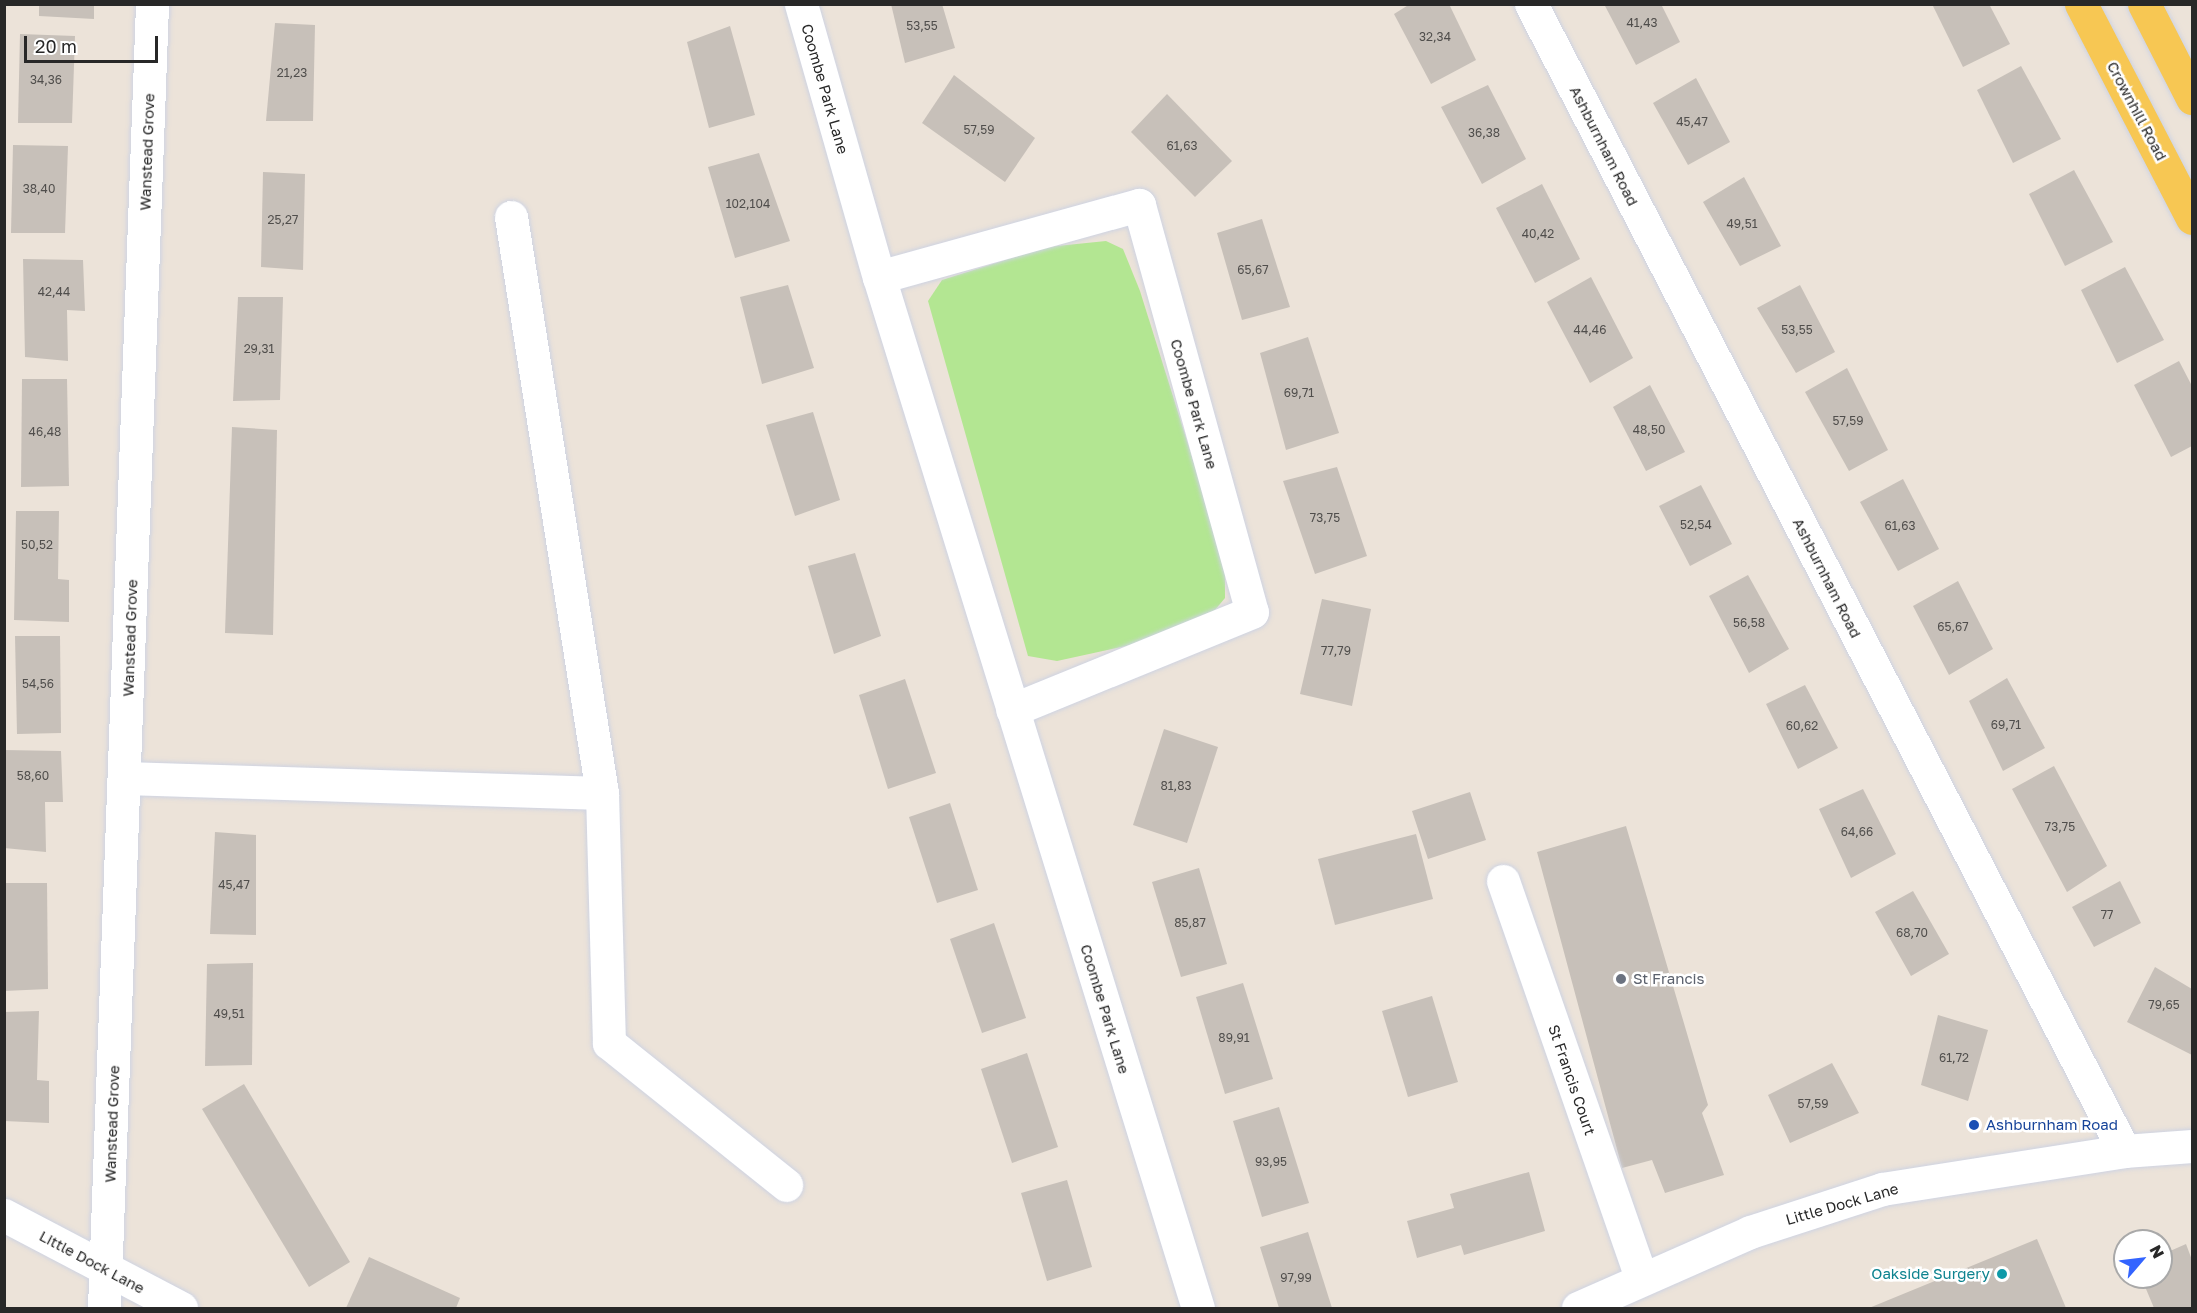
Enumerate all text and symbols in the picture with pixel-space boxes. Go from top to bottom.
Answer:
house number: 41,43 [1626,16,1658,30]
house number: 53,55 [906,19,938,33]
street label: Coombe Park Lane [798,22,852,156]
scale bar [27,24,160,62]
house number: 32,34 [1419,30,1451,44]
text: 20 m [35,35,77,57]
street label: Crownhill Road [2103,58,2171,164]
house number: 21,23 [277,66,307,80]
house number: 34,36 [30,73,62,87]
street label: Ashburnham Road [1566,83,1642,209]
street label: Wanstead Grove [136,93,158,211]
house number: 45,47 [1676,115,1708,129]
house number: 57,59 [963,123,995,137]
house number: 36,38 [1468,126,1500,140]
house number: 61,63 [1167,139,1197,153]
house number: 38,40 [23,182,55,196]
house number: 102,104 [726,197,770,211]
house number: 25,27 [268,213,298,227]
house number: 49,51 [1727,217,1757,231]
house number: 40,42 [1522,227,1554,241]
house number: 65,67 [1237,263,1269,277]
house number: 42,44 [38,285,70,299]
house number: 44,46 [1574,323,1606,337]
house number: 53,55 [1781,323,1813,337]
street label: Coombe Park Lane [1167,337,1221,471]
house number: 29,31 [244,342,274,356]
house number: 69,71 [1284,386,1314,400]
house number: 57,59 [1832,414,1864,428]
house number: 48,50 [1633,423,1665,437]
house number: 46,48 [29,425,61,439]
house number: 73,75 [1310,511,1340,525]
street label: Ashburnham Road [1789,515,1865,641]
house number: 52,54 [1680,518,1712,532]
house number: 61,63 [1885,519,1915,533]
house number: 50,52 [21,538,53,552]
street label: Wanstead Grove [119,579,141,697]
house number: 56,58 [1733,616,1765,630]
house number: 65,67 [1937,620,1969,634]
house number: 77,79 [1321,644,1351,658]
house number: 54,56 [22,677,54,691]
house number: 69,71 [1991,718,2021,732]
house number: 60,62 [1786,719,1818,733]
house number: 58,60 [17,769,49,783]
house number: 81,83 [1160,779,1192,793]
house number: 73,75 [2045,820,2075,834]
house number: 64,66 [1841,825,1873,839]
house number: 45,47 [218,878,250,892]
house number: 77 [2101,908,2113,922]
house number: 85,87 [1174,916,1206,930]
house number: 68,70 [1896,926,1928,940]
street label: Coombe Park Lane [1077,942,1133,1076]
place label: St Francis [1633,970,1705,988]
marker: St Francis [1614,972,1628,986]
house number: 79,65 [2148,998,2180,1012]
house number: 49,51 [214,1007,244,1021]
street label: St Francis Court [1545,1022,1599,1138]
house number: 89,91 [1218,1031,1250,1045]
house number: 61,72 [1939,1051,1969,1065]
street label: Wanstead Grove [101,1065,123,1183]
house number: 57,59 [1797,1097,1829,1111]
place label: Ashburnham Road [1986,1116,2118,1134]
marker: Ashburnham Road [1967,1118,1981,1132]
house number: 93,95 [1255,1155,1287,1169]
street label: Little Dock Lane [1784,1179,1900,1229]
street label: Little Dock Lane [36,1227,148,1297]
north arrow [2113,1229,2173,1289]
text: N [2145,1241,2169,1262]
place label: Oakside Surgery [1871,1265,1990,1283]
marker: Oakside Surgery [1995,1267,2009,1281]
house number: 97,99 [1280,1271,1312,1285]

